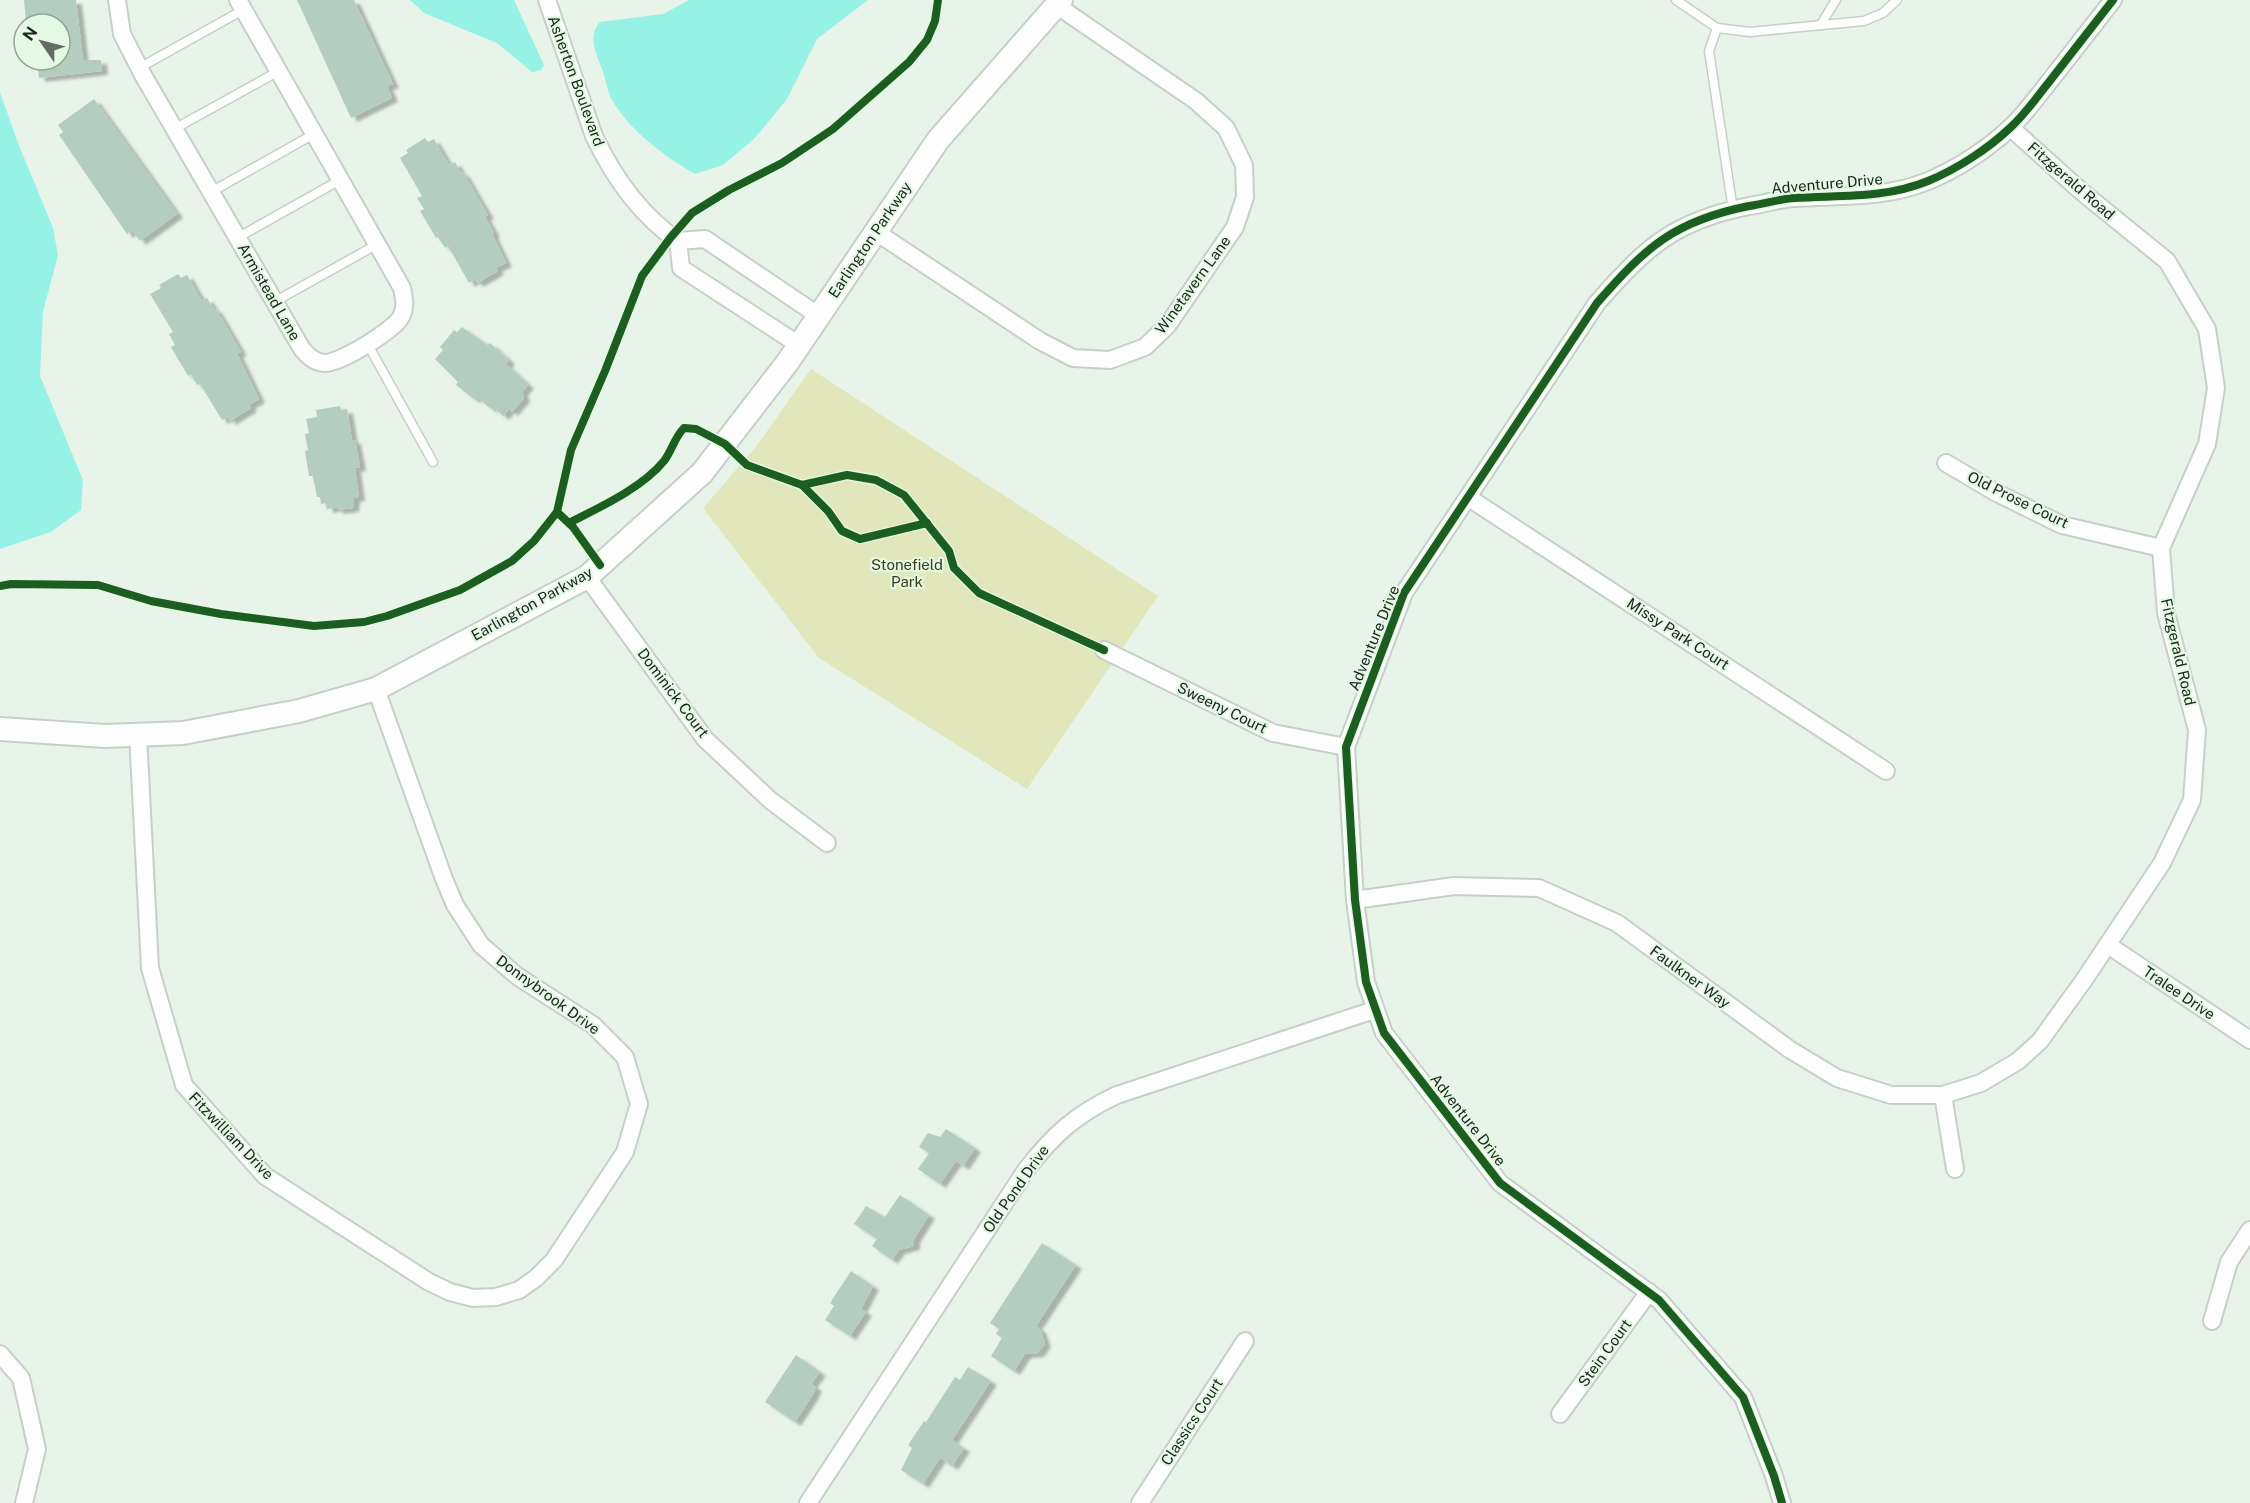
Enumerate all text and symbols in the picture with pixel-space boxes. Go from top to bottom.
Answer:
north arrow [12,12,72,72]
street label: Asherton Boulevard [545,13,608,148]
text: N [19,23,41,44]
street label: Fitzgerald Road [2025,138,2118,223]
street label: Adventure Drive [1770,170,1883,197]
street label: Earlington Parkway [825,179,915,301]
street label: Winetavern Lane [1151,233,1234,337]
street label: Armistead Lane [235,240,304,343]
street label: Old Prose Court [1965,468,2072,531]
park label: Stonefield Park [871,556,943,590]
street label: Earlington Parkway [468,563,595,644]
street label: Adventure Drive [1345,583,1402,693]
street label: Missy Park Court [1624,594,1733,673]
street label: Fitzgerald Road [2158,597,2199,707]
street label: Dominick Court [634,645,713,741]
street label: Sweeny Court [1175,678,1270,737]
street label: Faulkner Way [1647,942,1734,1011]
street label: Donnybrook Drive [493,951,603,1038]
street label: Tralee Drive [2140,962,2218,1023]
street label: Adventure Drive [1427,1070,1510,1169]
street label: Fitzwilliam Drive [186,1089,277,1183]
street label: Old Pond Drive [979,1142,1052,1236]
street label: Stein Court [1574,1316,1635,1390]
street label: Classics Court [1157,1375,1226,1468]

